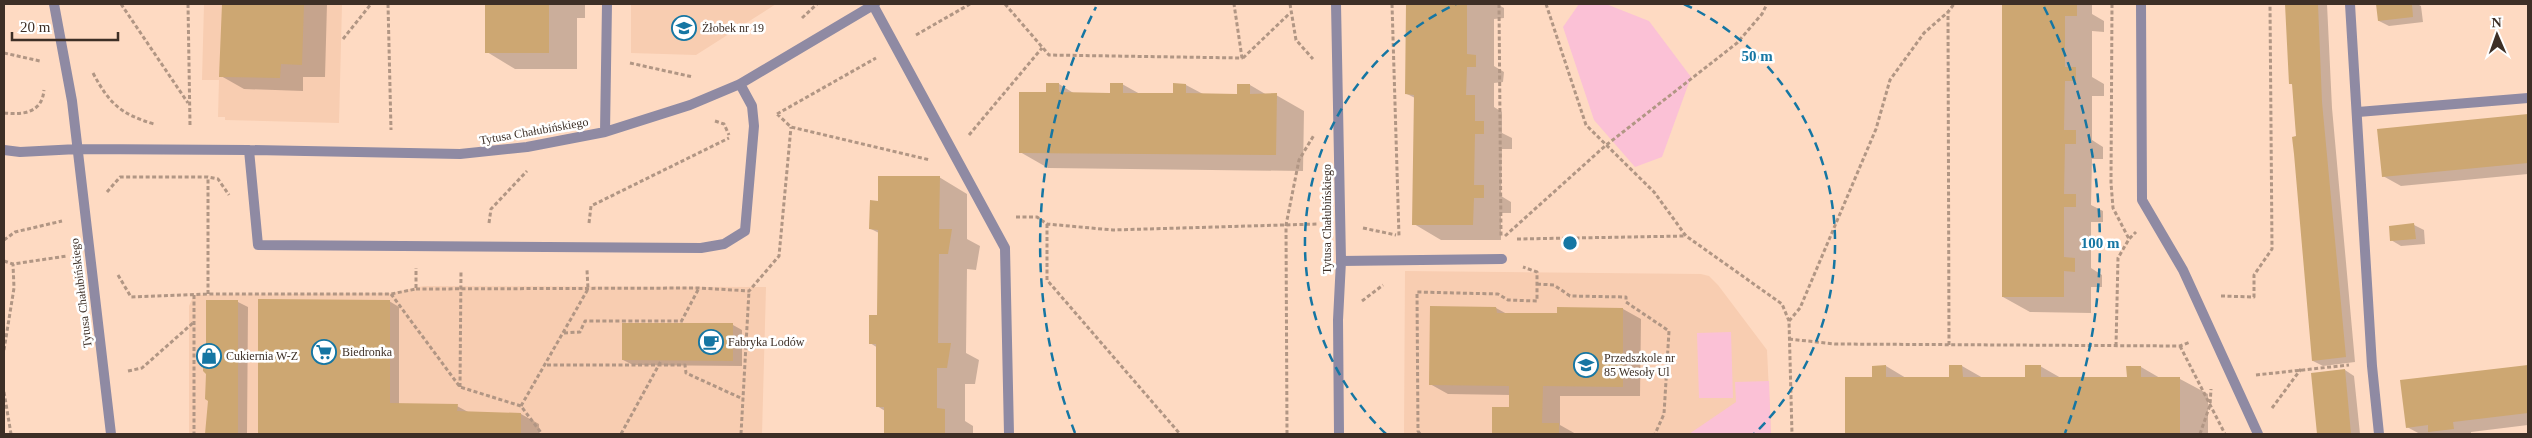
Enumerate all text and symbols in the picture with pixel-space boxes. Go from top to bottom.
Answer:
scale bar [12,10,119,42]
north arrow [2472,10,2522,60]
school or university icon: Żłobek nr 19 [671,15,697,41]
text: N [2491,15,2502,30]
text: 20 m [20,19,51,35]
place label: Żłobek nr 19 [702,21,764,35]
text: 50 m [1741,48,1773,64]
street label: Tytusa Chałubińskiego [479,115,589,147]
street label: Tytusa Chałubińskiego [1320,164,1334,274]
centre of rings [1561,234,1579,252]
text: 100 m [2081,235,2120,251]
street label: Tytusa Chałubińskiego [67,237,95,349]
cafe icon: Fabryka Lodów [698,329,724,355]
place label: Fabryka Lodów [728,335,805,349]
supermarket icon: Biedronka [311,339,337,365]
shop icon: Cukiernia W-Z [196,343,222,369]
place label: Biedronka [342,345,393,359]
place label: Cukiernia W-Z [226,349,298,363]
place label: Przedszkole nr 85 Wesoły Ul [1604,351,1675,379]
school or university icon: Przedszkole nr 85 Wesoły Ul [1573,352,1599,378]

